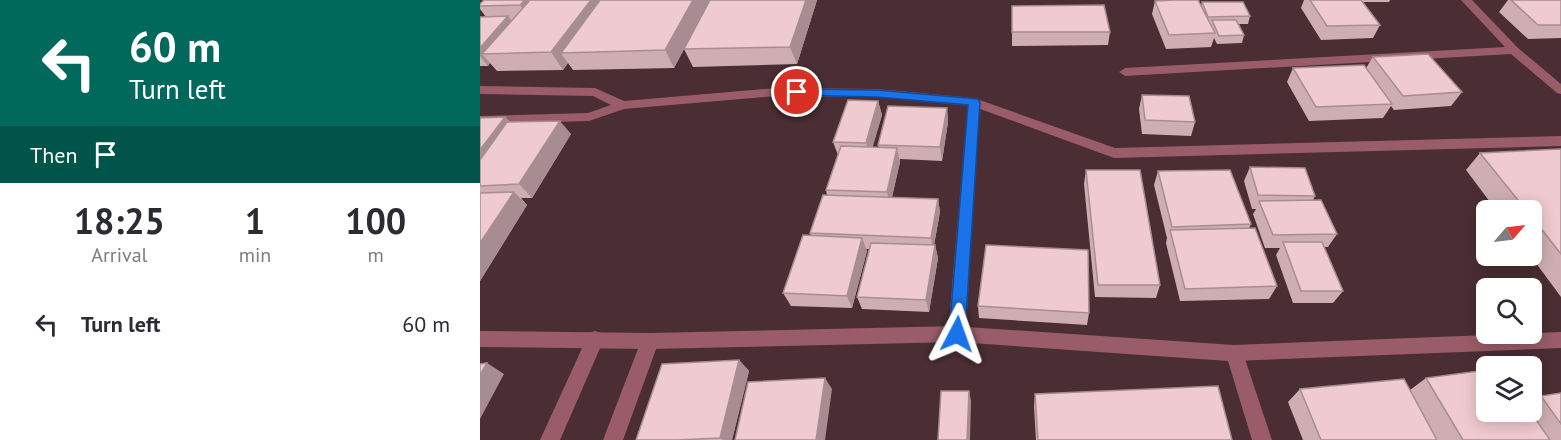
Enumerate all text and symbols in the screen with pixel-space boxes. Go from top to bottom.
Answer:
text: 60 m [129,19,221,74]
icon: left [30,24,108,102]
pin [771,66,822,117]
text: Turn left [129,72,226,106]
icon: arrive [780,75,813,108]
icon: arrive [89,138,122,171]
text: Then [30,141,77,169]
text: 18:25 [74,197,165,244]
text: 1 [245,197,265,244]
text: 100 [345,197,406,244]
north arrow [1476,200,1542,266]
map controls [1476,200,1542,422]
text: Arrival [91,242,147,268]
text: min [239,242,271,268]
text: m [368,242,384,268]
button: search [1476,278,1542,344]
position arrow [925,302,989,366]
icon: left [30,308,63,341]
text: Turn left [81,310,161,338]
text: 60 m [402,310,450,338]
button: layers [1476,356,1542,422]

